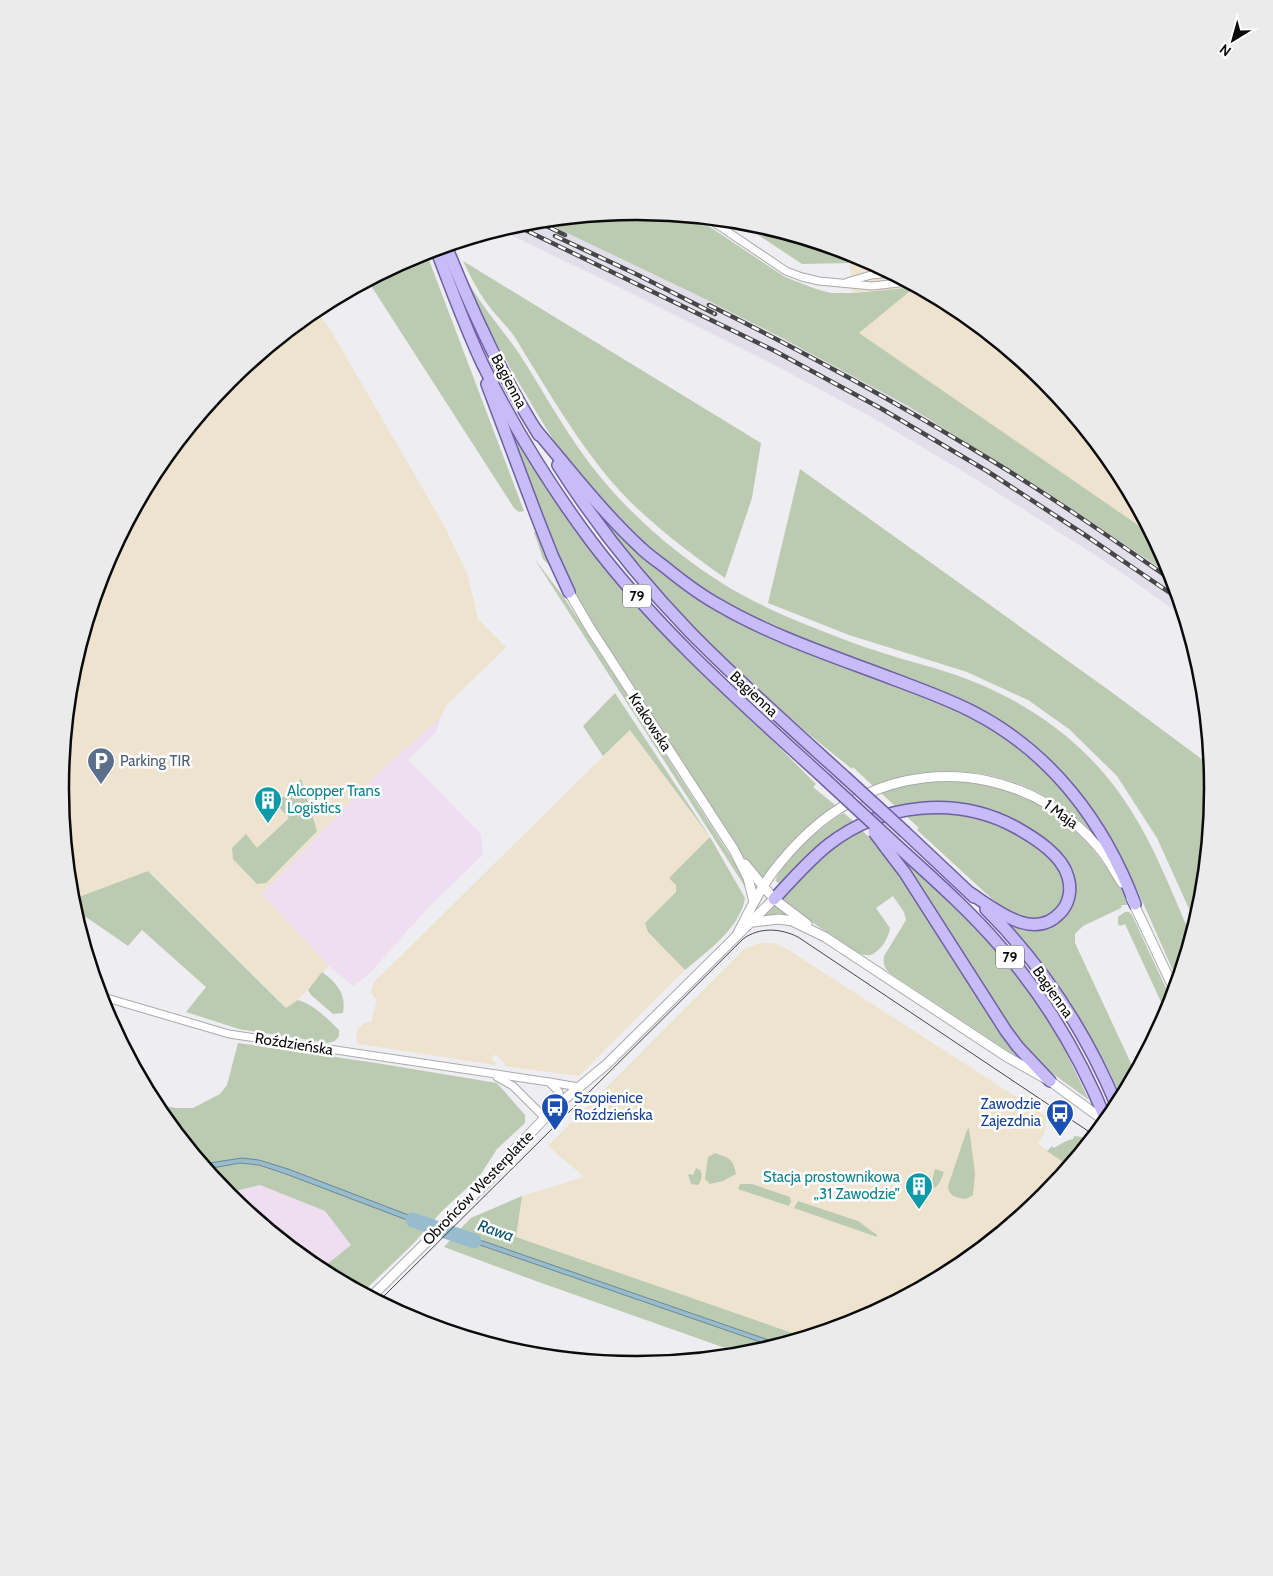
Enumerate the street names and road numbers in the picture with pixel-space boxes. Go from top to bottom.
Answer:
street label: Bagienna [487,351,531,412]
road number: 79 [623,584,651,608]
street label: Bagienna [726,667,782,721]
street label: Krakowska [625,689,676,755]
street label: 1 Maja [1040,796,1082,833]
road number: 79 [996,946,1024,969]
street label: Bagienna [1029,963,1078,1022]
street label: Roździeńska [254,1029,335,1059]
street label: Obrońców Westerplatte [419,1127,537,1249]

